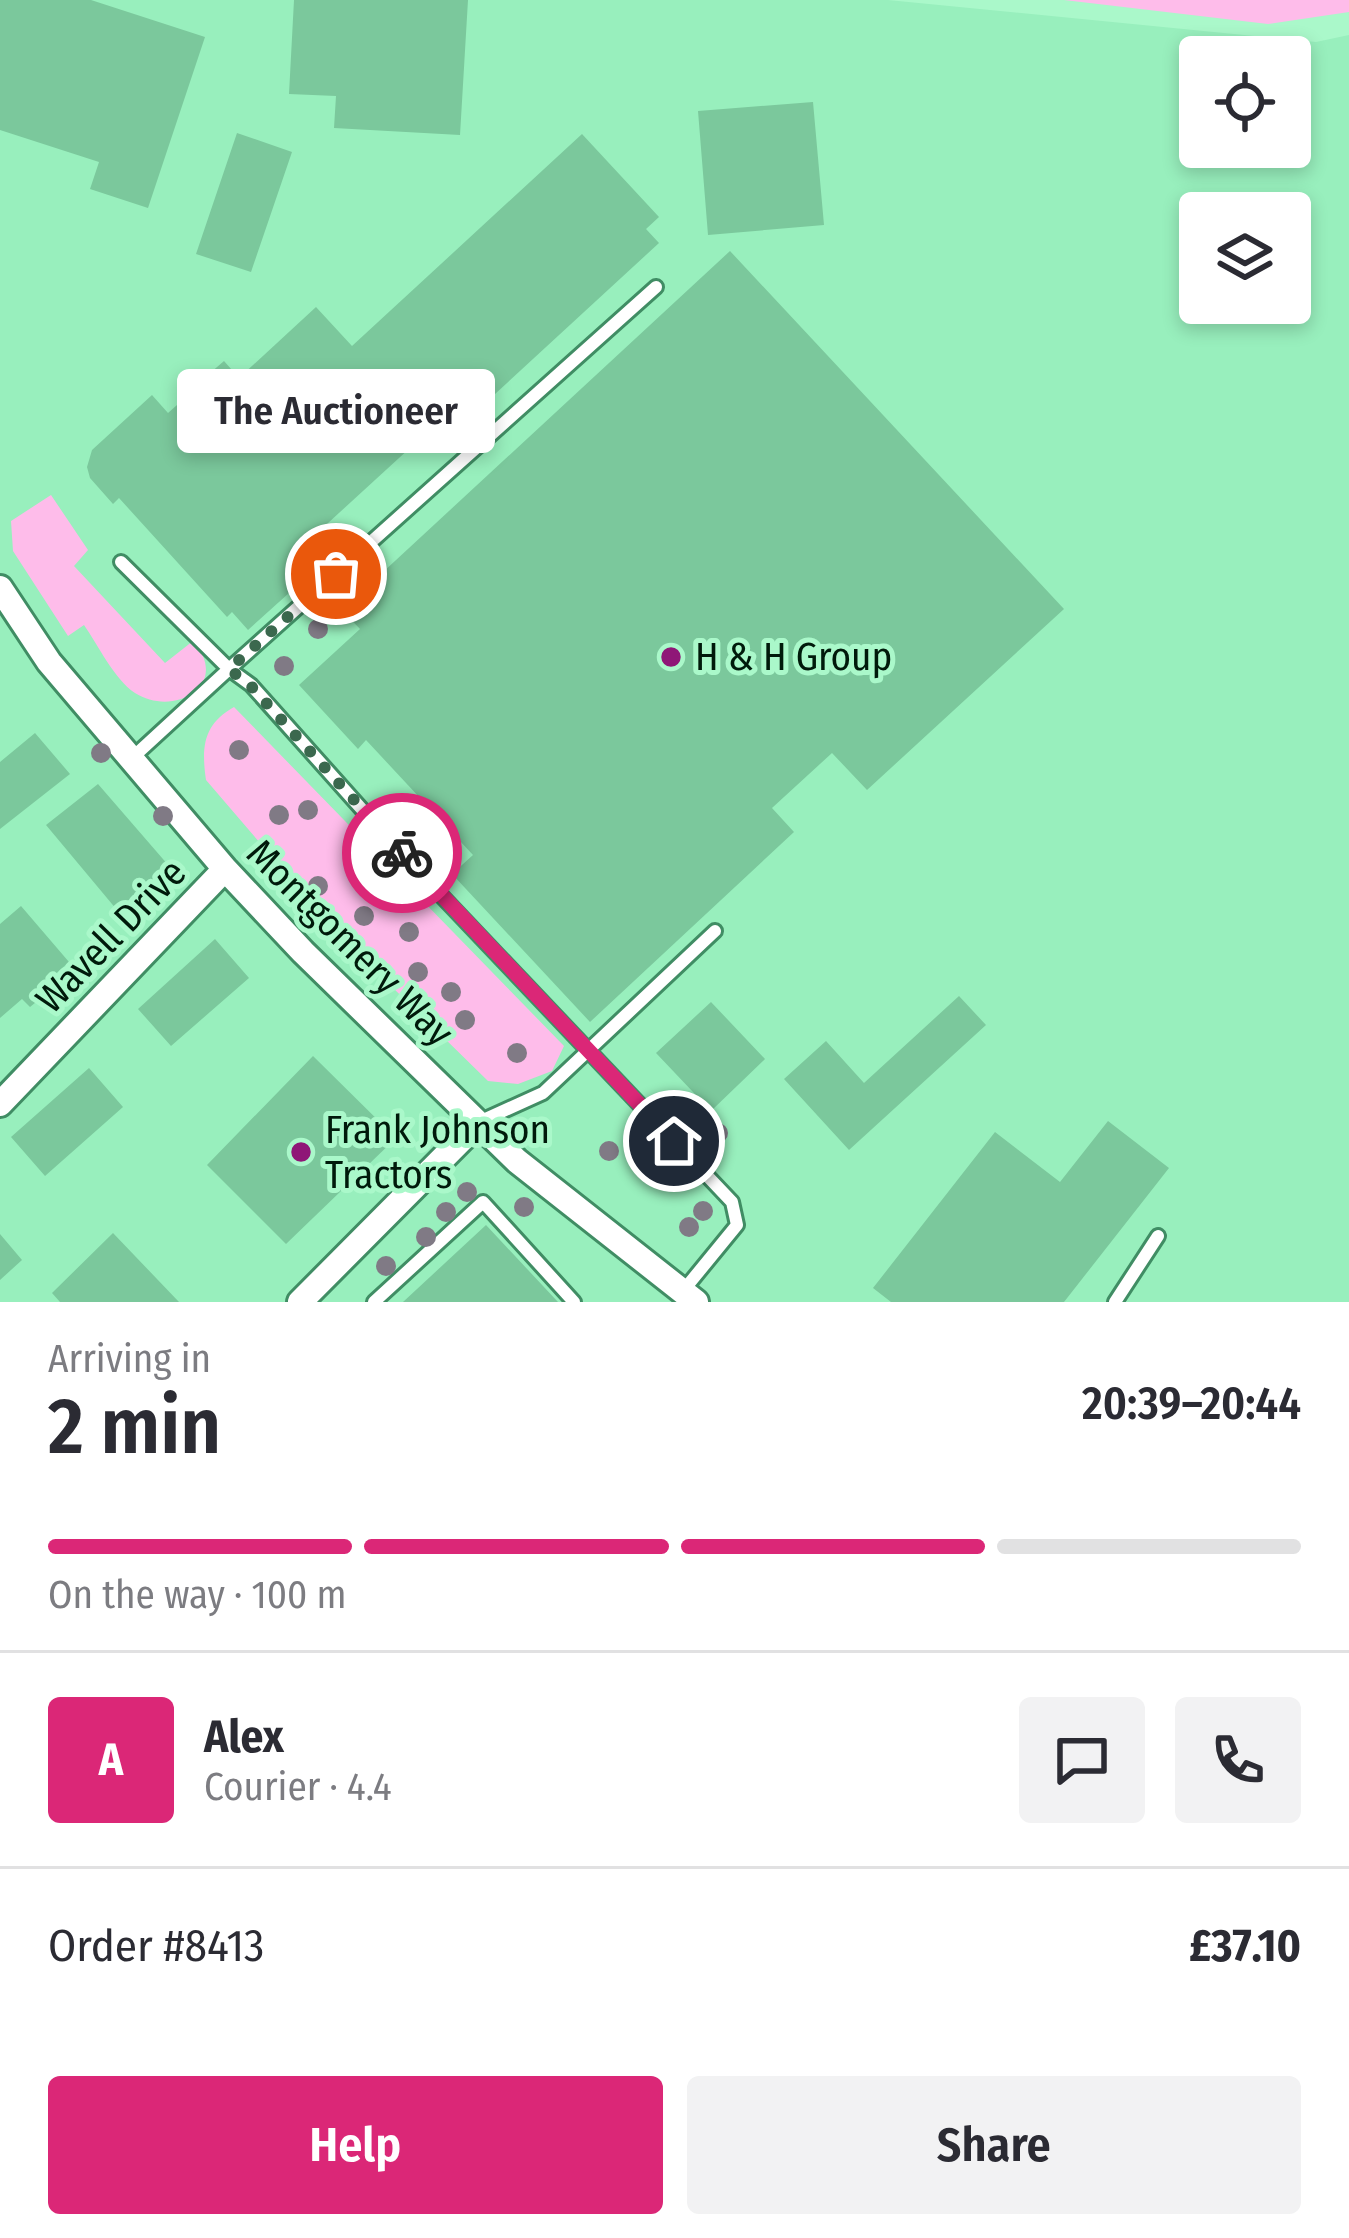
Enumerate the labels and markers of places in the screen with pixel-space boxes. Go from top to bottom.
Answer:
callout: The Auctioneer [177,370,495,454]
pin [285,523,387,625]
place label: H & H Group [695,634,892,680]
marker: H & H Group [658,644,684,670]
pin [623,1090,725,1192]
place label: Frank Johnson Tractors [325,1107,550,1198]
marker: Frank Johnson Tractors [288,1139,314,1165]

